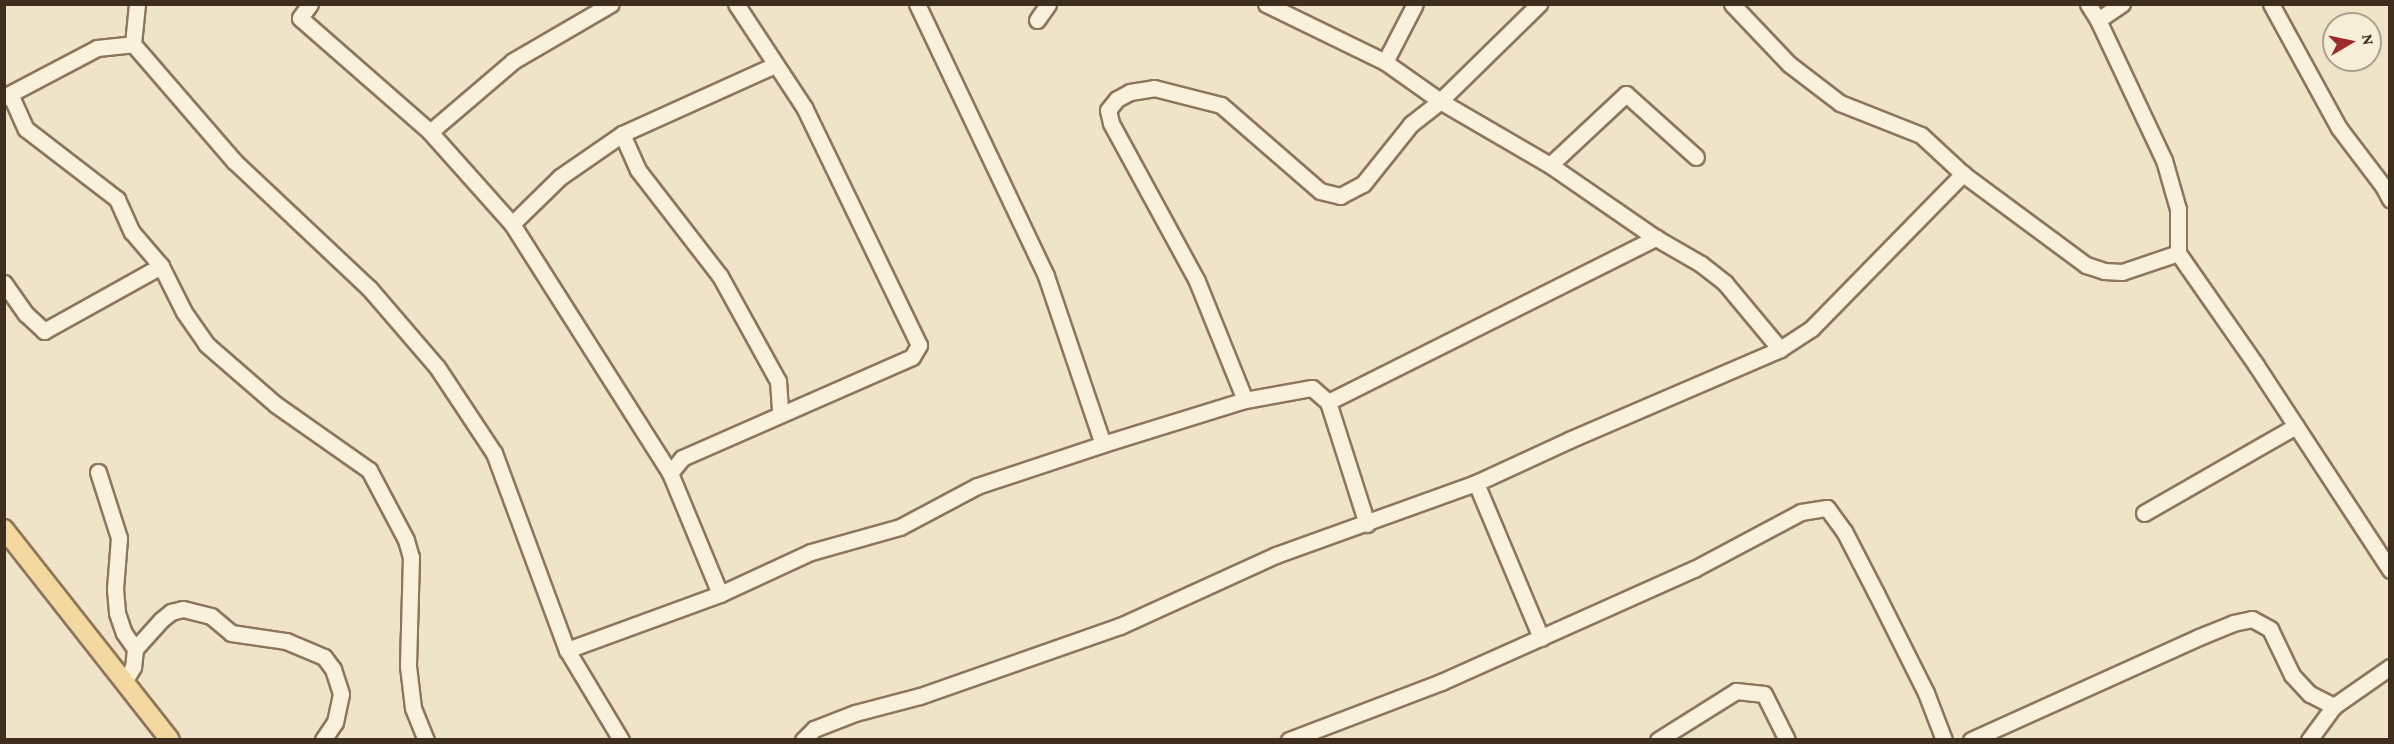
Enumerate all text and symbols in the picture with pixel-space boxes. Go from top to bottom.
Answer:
north arrow [2322,12,2382,72]
text: N [2359,33,2378,46]

